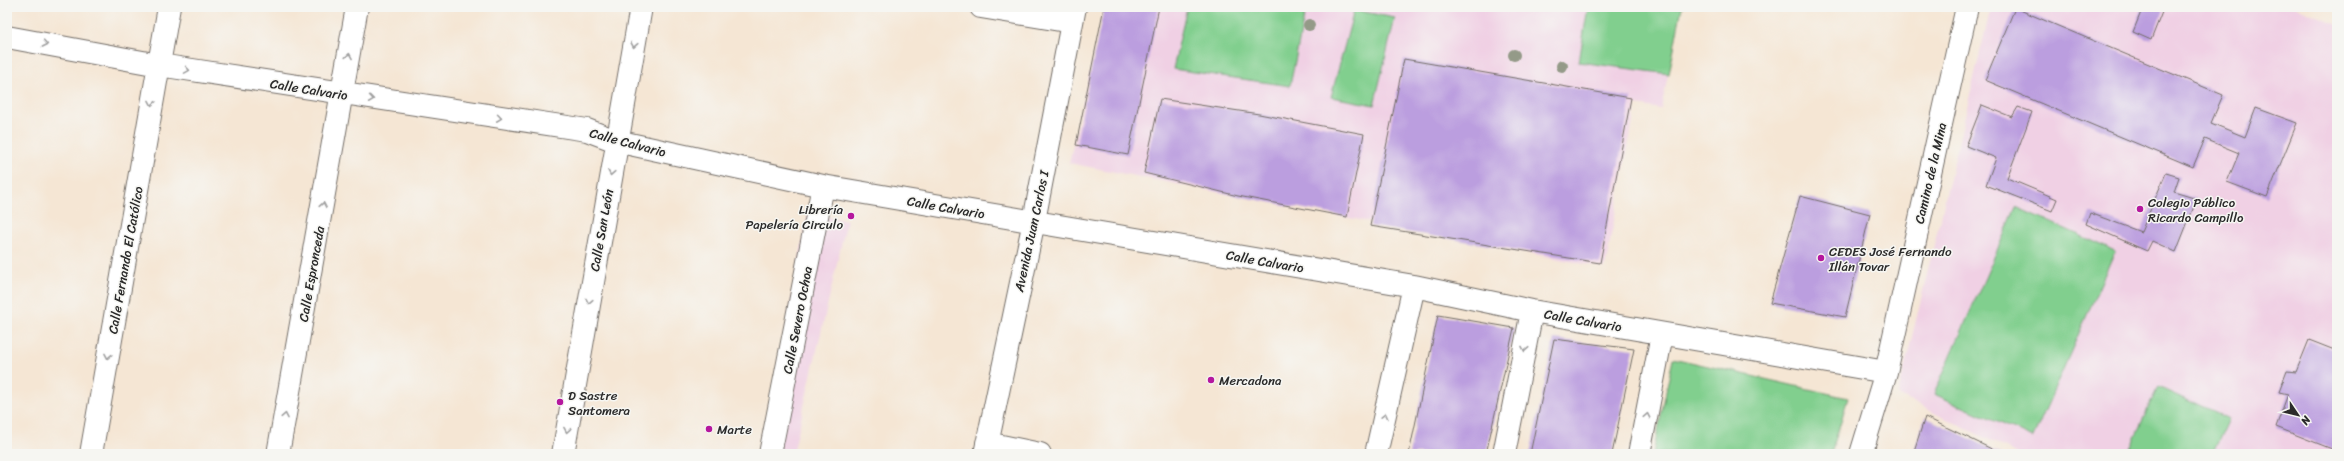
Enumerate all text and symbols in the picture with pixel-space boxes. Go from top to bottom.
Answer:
one-way arrow [42,39,48,48]
one-way arrow [630,42,638,48]
one-way arrow [344,53,353,59]
one-way arrow [184,65,190,73]
street label: Calle Calvario [268,72,350,107]
one-way arrow [368,94,374,103]
one-way arrow [148,100,157,107]
one-way arrow [496,113,502,122]
street label: Camino de la Mina [1908,120,1953,226]
street label: Calle Calvario [587,121,669,164]
street label: Avenida Juan Carlos I [1007,168,1056,295]
one-way arrow [607,170,615,176]
street label: Calle Fernando El Católico [101,184,150,336]
street label: Calle San León [583,187,620,273]
street label: Calle Calvario [905,189,987,226]
place label: Colegio Público Ricardo Campillo [2148,191,2244,229]
place label: Librería Papelería Circulo [745,198,843,236]
one-way arrow [318,202,327,208]
marker: Colegio Público Ricardo Campillo [2135,204,2145,214]
marker: Librería Papelería Circulo [846,211,856,221]
street label: Calle Espronceda [292,224,331,324]
place label: CEDES José Fernando Illán Tovar [1828,240,1952,278]
street label: Calle Calvario [1224,243,1306,280]
marker: CEDES José Fernando Illán Tovar [1816,253,1826,263]
street label: Calle Severo Ochoa [776,264,819,376]
one-way arrow [585,298,594,305]
street label: Calle Calvario [1542,302,1624,339]
one-way arrow [1521,346,1529,353]
one-way arrow [104,353,113,359]
place label: Mercadona [1219,369,1282,392]
marker: Mercadona [1206,375,1216,385]
place label: D Sastre Santomera [568,384,631,422]
north arrow [2278,395,2318,435]
marker: D Sastre Santomera [555,397,565,407]
text: N [2296,411,2316,429]
one-way arrow [280,413,289,419]
one-way arrow [1380,413,1388,419]
one-way arrow [1642,413,1650,419]
place label: Marte [717,418,752,441]
marker: Marte [704,424,714,434]
one-way arrow [564,427,572,433]

